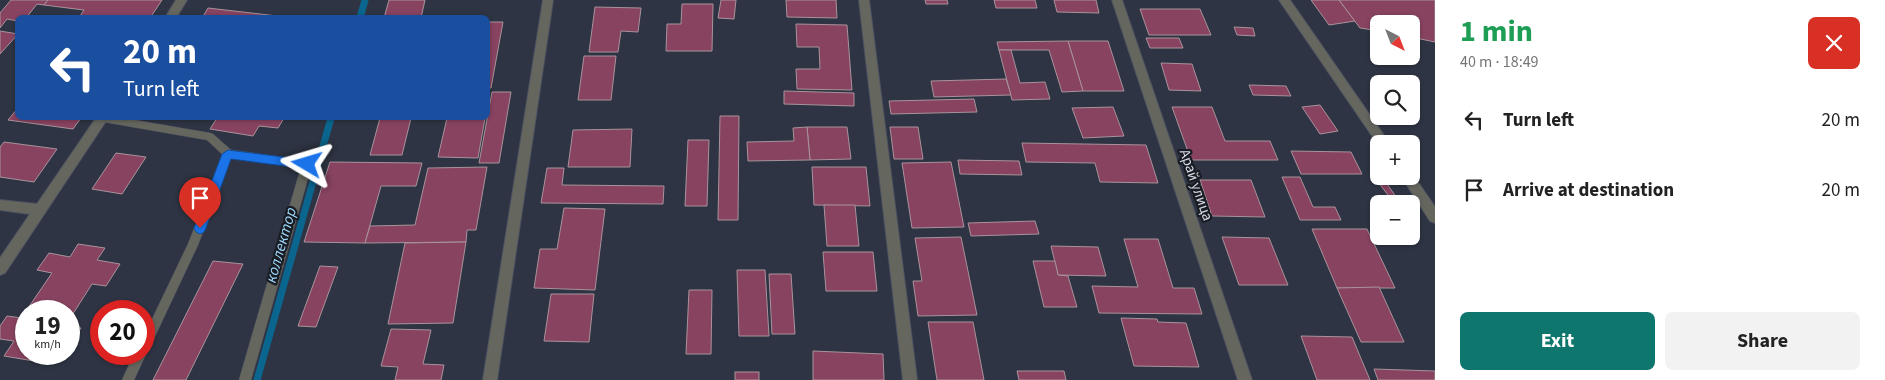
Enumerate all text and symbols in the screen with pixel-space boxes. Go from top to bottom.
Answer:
text: 1 min [1460,10,1533,53]
north arrow [1370,15,1420,65]
map controls [1370,15,1420,245]
button: close [1808,17,1860,69]
text: 20 m [123,27,197,77]
icon: left [40,35,105,100]
text: 40 m · 18:49 [1460,51,1539,73]
text: Turn left [123,73,199,105]
button: search [1370,75,1420,125]
icon: left [1460,106,1488,134]
text: Turn left [1503,107,1574,134]
text: 20 m [1822,107,1860,134]
button: + [1370,135,1420,185]
position arrow [280,137,332,189]
street label: Арай улица [1174,146,1218,224]
icon: arrive [1460,176,1488,204]
pin [179,177,221,228]
text: Arrive at destination [1503,177,1674,204]
text: 20 m [1822,177,1860,204]
icon: arrive [186,184,214,212]
button: − [1370,195,1420,245]
water label: коллектор [260,205,302,285]
speed limit sign: 20 [90,300,155,365]
text: 19 [34,308,61,344]
button: Exit [1460,312,1655,370]
button: Share [1665,312,1860,370]
text: km/h [34,336,61,353]

